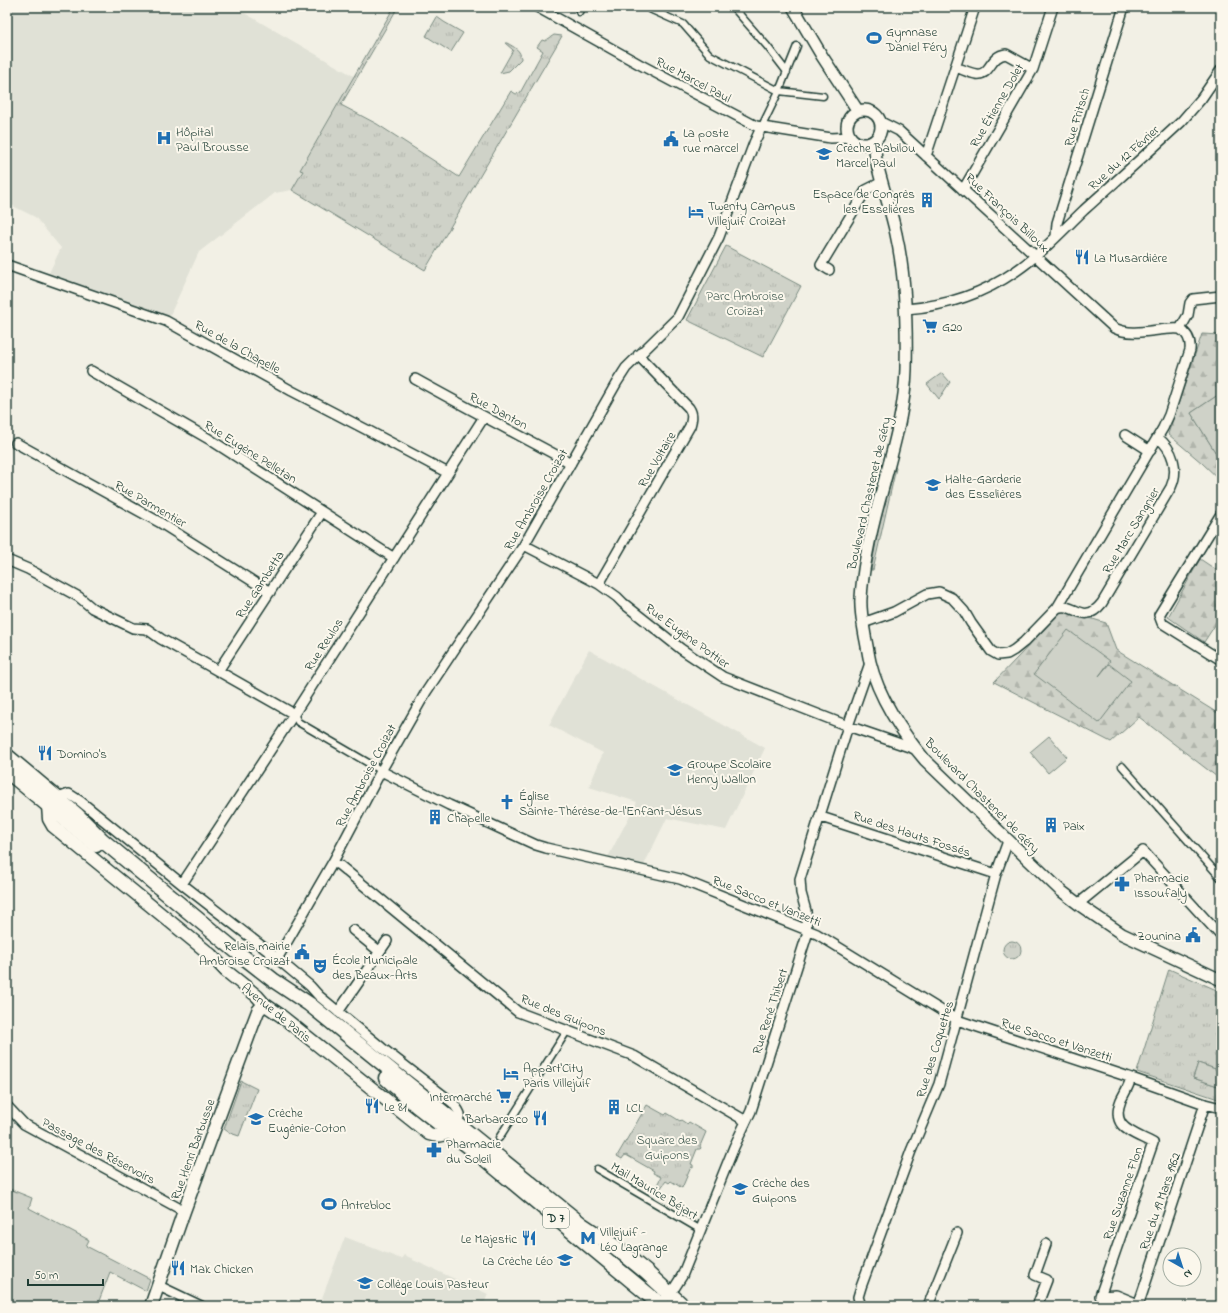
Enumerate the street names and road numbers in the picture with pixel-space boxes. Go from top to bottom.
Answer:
street label: Rue Marcel Paul [652,52,734,108]
street label: Rue Étienne Dolet [966,60,1029,151]
street label: Rue Fritsch [1060,86,1095,149]
street label: Rue du 12 Février [1084,120,1164,195]
street label: Rue François Billoux [961,169,1053,257]
street label: Rue de la Chapelle [191,316,284,379]
street label: Rue Danton [466,388,531,435]
street label: Boulevard Chastenet de Géry [842,415,897,573]
street label: Rue Eugène Pelletan [199,416,300,489]
street label: Rue Voltaire [634,428,681,491]
street label: Rue Ambroise Croizat [499,445,573,554]
street label: Rue Parmentier [111,476,191,533]
street label: Rue Marc Sangnier [1098,483,1166,578]
street label: Rue Gambetta [231,547,289,622]
street label: Rue Eugène Pottier [640,599,734,675]
street label: Rue Reulos [300,614,349,675]
street label: Rue Ambroise Croizat [331,720,402,831]
street label: Boulevard Chastenet de Géry [919,733,1044,859]
street label: Rue des Hauts Fossés [850,806,973,863]
street label: Rue Sacco et Vanzetti [709,871,824,932]
street label: Rue René Thibert [748,966,793,1057]
street label: Avenue de Paris [237,979,315,1048]
street label: Rue des Guipons [518,989,610,1041]
street label: Rue des Coquettes [912,998,959,1100]
street label: Rue Sacco et Vanzetti [998,1013,1115,1067]
street label: Rue Henri Barbusse [166,1096,221,1203]
street label: Passage des Réservoirs [38,1113,159,1190]
street label: Rue Suzanne Flon [1099,1144,1148,1243]
street label: Rue du 19 Mars 1962 [1135,1150,1186,1253]
street label: Mail Maurice Béjart [607,1158,702,1225]
road number: D 7 [543,1208,569,1228]

